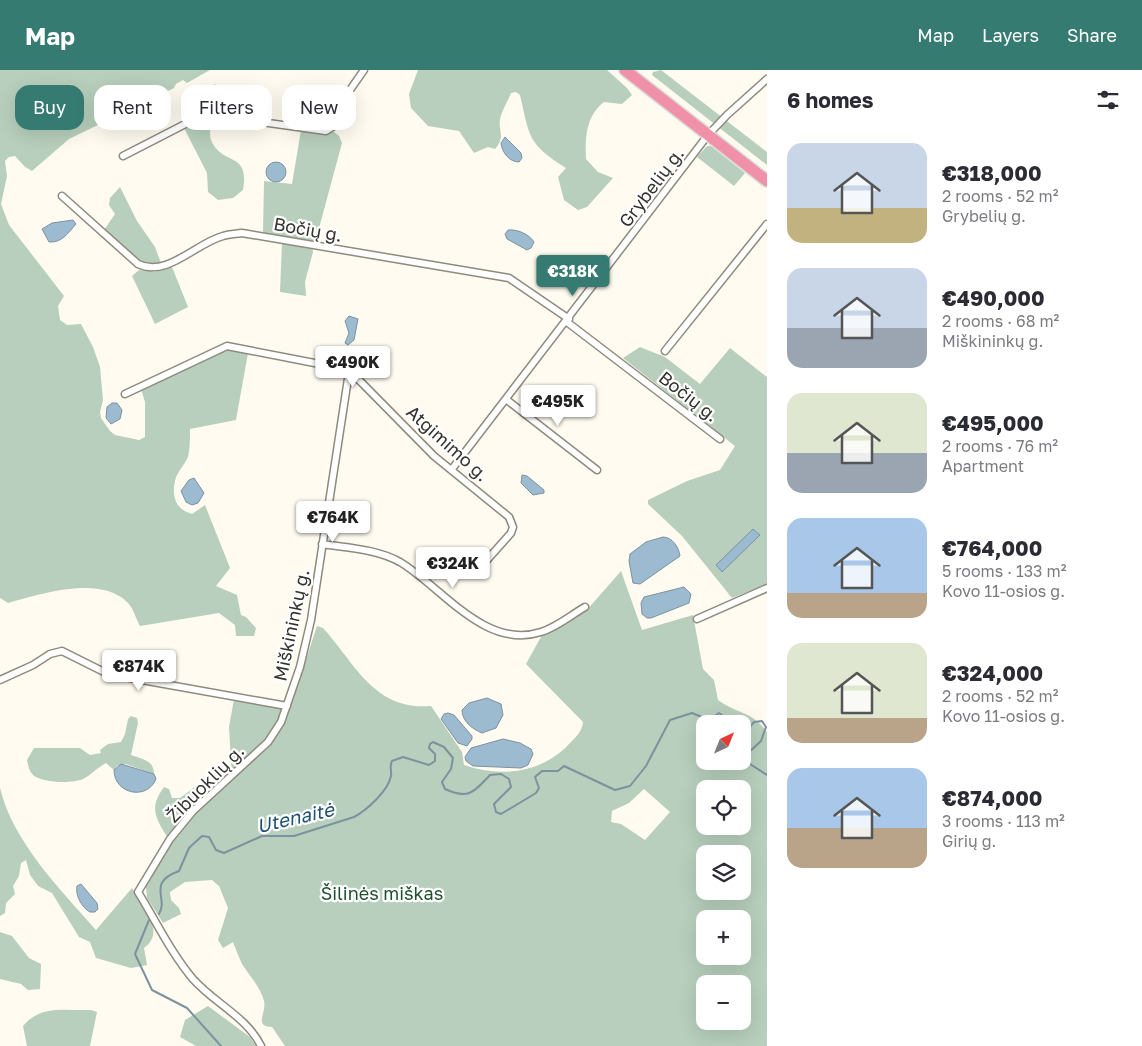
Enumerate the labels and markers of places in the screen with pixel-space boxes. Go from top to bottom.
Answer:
pin: €318K [538,254,608,297]
pin: €490K [318,346,388,388]
pin: €495K [523,384,593,427]
pin: €764K [298,500,368,543]
pin: €324K [418,546,488,589]
pin: €874K [104,650,174,692]

